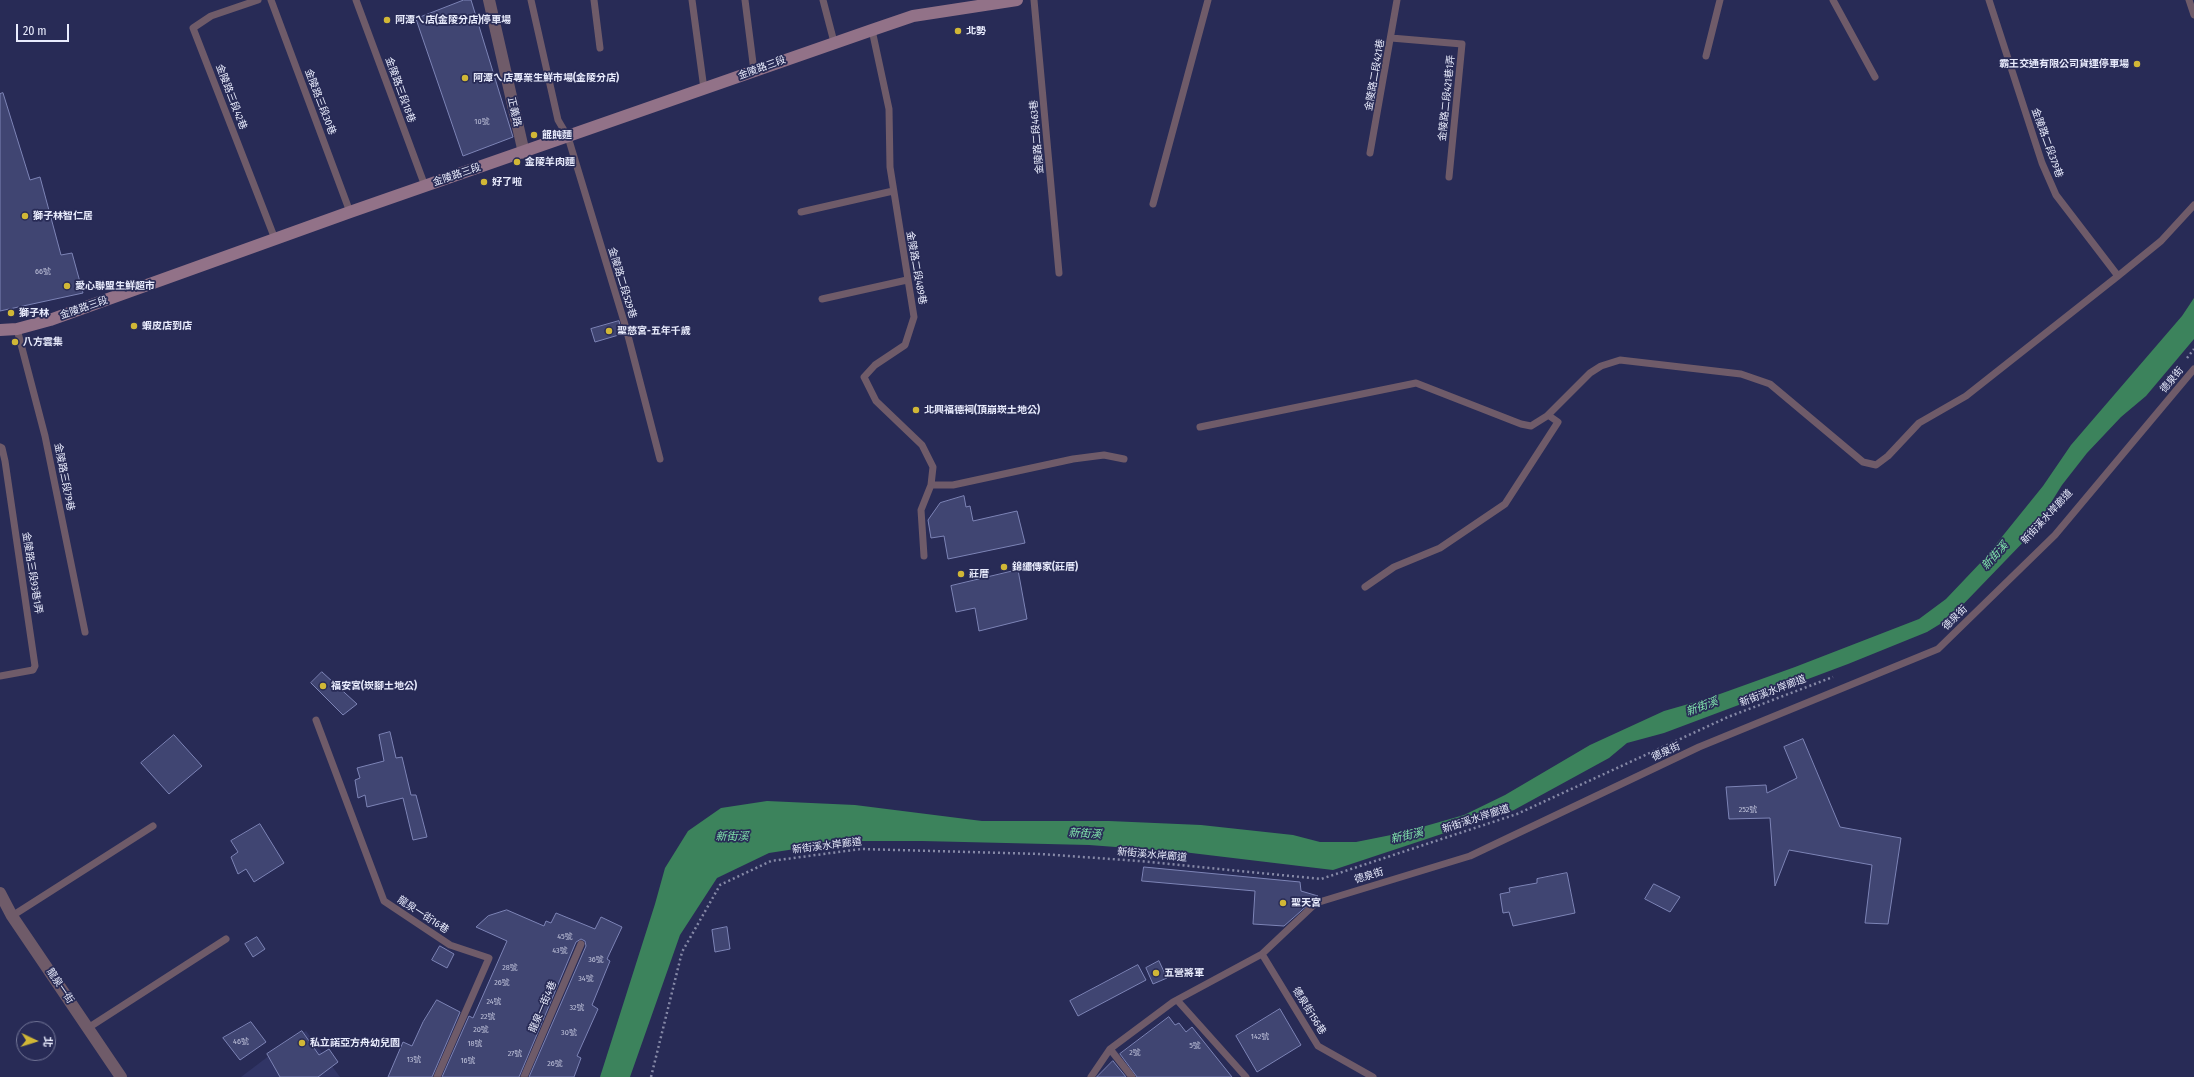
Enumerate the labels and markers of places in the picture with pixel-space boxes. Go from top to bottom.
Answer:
place label: 阿潭ㄟ店(金陵分店)停車場 [395,14,511,26]
marker: 阿潭ㄟ店(金陵分店)停車場 [382,15,392,25]
place label: 北勢 [966,25,986,37]
marker: 北勢 [953,26,963,36]
place label: 霸王交通有限公司貨運停車場 [1999,58,2129,70]
marker: 霸王交通有限公司貨運停車場 [2132,59,2142,69]
place label: 阿潭ㄟ店專業生鮮市場(金陵分店) [473,72,619,84]
marker: 阿潭ㄟ店專業生鮮市場(金陵分店) [460,73,470,83]
place label: 餛飩麵 [542,129,572,141]
marker: 餛飩麵 [529,130,539,140]
place label: 金陵羊肉麵 [525,156,575,168]
marker: 金陵羊肉麵 [512,157,522,167]
place label: 好了啦 [492,176,522,188]
marker: 好了啦 [479,177,489,187]
place label: 獅子林智仁居 [33,210,93,222]
marker: 獅子林智仁居 [20,211,30,221]
place label: 愛心聯盟生鮮超市 [75,280,155,292]
marker: 愛心聯盟生鮮超市 [62,281,72,291]
place label: 獅子林 [19,307,49,319]
marker: 獅子林 [6,308,16,318]
place label: 蝦皮店到店 [142,320,192,332]
marker: 蝦皮店到店 [129,321,139,331]
place label: 聖慈宮-五年千歲 [617,325,691,337]
marker: 聖慈宮-五年千歲 [604,326,614,336]
place label: 八方雲集 [23,336,63,348]
marker: 八方雲集 [10,337,20,347]
place label: 北興福德祠(頂崩崁土地公) [924,404,1040,416]
marker: 北興福德祠(頂崩崁土地公) [911,405,921,415]
place label: 錦繡傳家(莊厝) [1012,561,1078,573]
marker: 錦繡傳家(莊厝) [999,562,1009,572]
place label: 莊厝 [969,568,989,580]
marker: 莊厝 [956,569,966,579]
place label: 福安宮(崁腳土地公) [331,680,417,692]
marker: 福安宮(崁腳土地公) [318,681,328,691]
place label: 聖天宮 [1291,897,1321,909]
marker: 聖天宮 [1278,898,1288,908]
place label: 五營將軍 [1164,967,1204,979]
marker: 五營將軍 [1151,968,1161,978]
place label: 私立諾亞方舟幼兒園 [310,1037,400,1049]
marker: 私立諾亞方舟幼兒園 [297,1038,307,1048]

